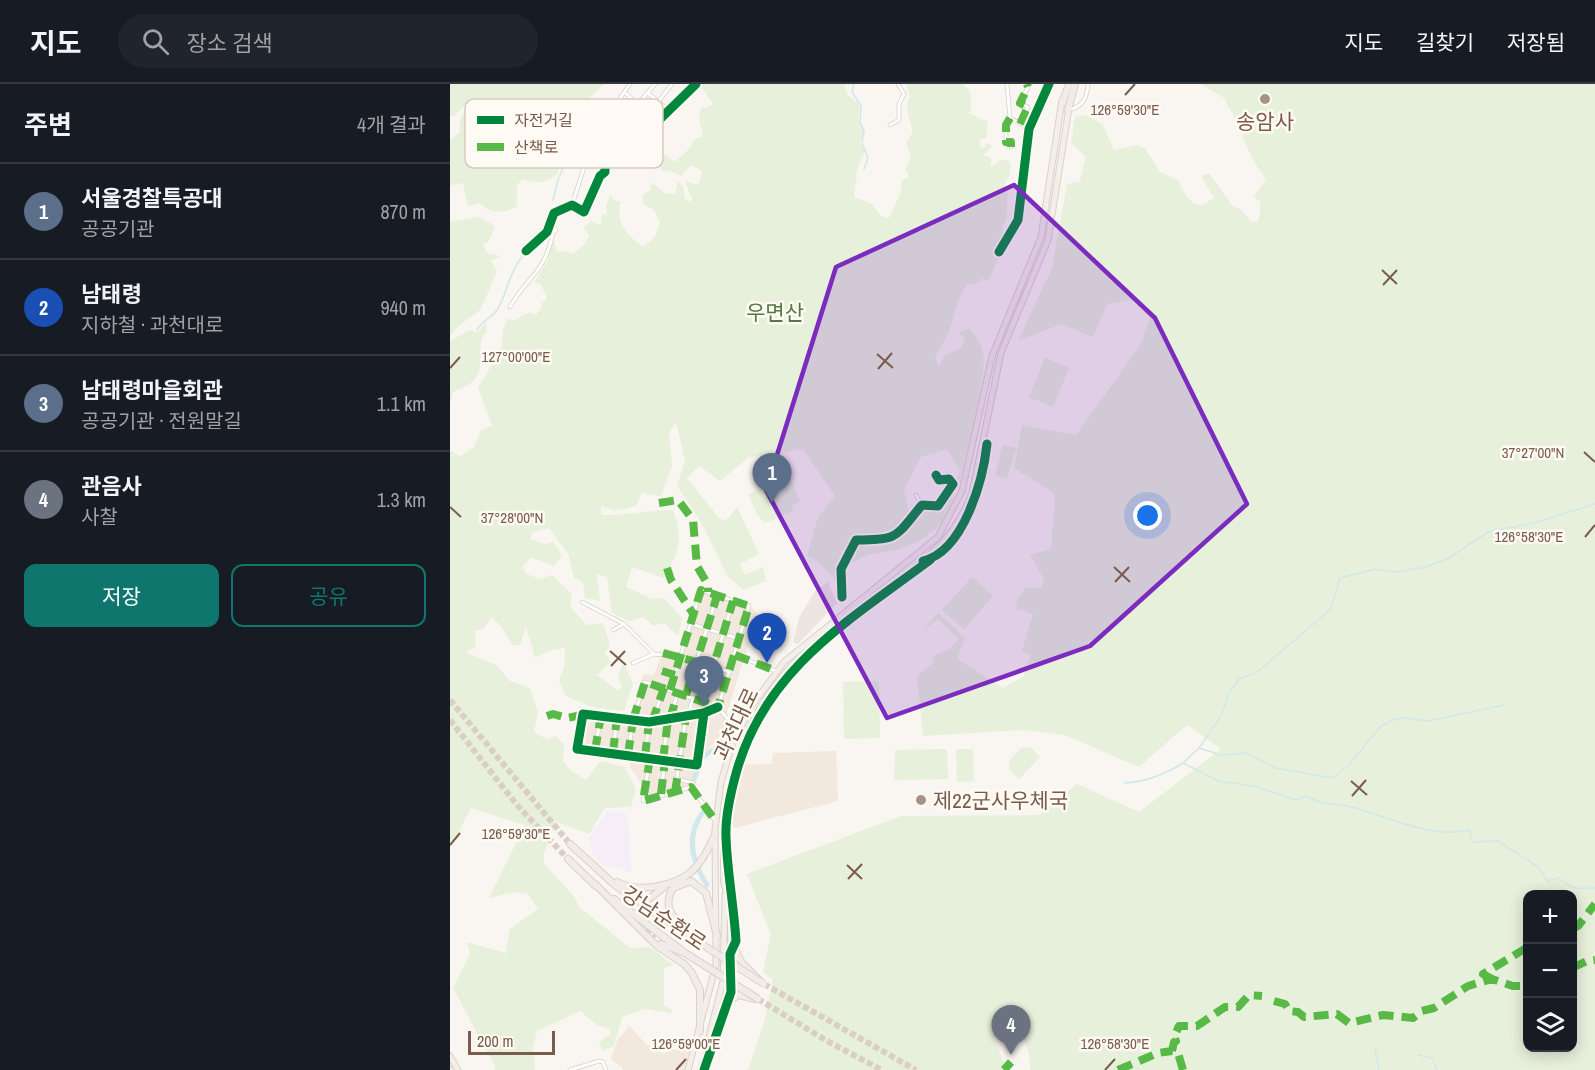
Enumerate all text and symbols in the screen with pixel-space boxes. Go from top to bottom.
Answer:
search box [118,14,538,68]
text: 지도 [30,24,82,62]
icon: search [139,25,172,58]
text: 장소 검색 [187,28,273,58]
text: 지도 [1344,28,1383,57]
text: 길찾기 [1416,28,1474,57]
text: 저장됨 [1507,28,1565,57]
marker: 송암사 [1258,92,1272,106]
legend [465,99,663,168]
text: 126°59'30"E [1091,99,1159,120]
text: 주변 [24,107,72,142]
place label: 송암사 [1236,107,1294,136]
text: 자전거길 [514,109,573,131]
text: 4개 결과 [357,111,426,138]
text: 산책로 [514,136,558,158]
text: 서울경찰특공대 [81,183,223,213]
text: 1 [39,198,48,225]
text: 870 m [380,198,426,225]
text: 공공기관 [81,215,155,242]
text: 남태령 [81,279,142,309]
text: 2 [39,294,48,321]
text: 940 m [380,294,426,321]
park label: 우면산 [746,298,804,327]
text: 지하철 · 과천대로 [81,311,223,338]
text: 127°00'00"E [482,346,550,367]
text: 남태령마을회관 [81,375,223,405]
text: 3 [39,390,48,417]
text: 1.1 km [377,390,426,417]
text: 공공기관 · 전원말길 [81,407,242,434]
text: 37°27'00"N [1502,442,1564,463]
pin: 1 [752,454,792,503]
text: 관음사 [81,471,142,501]
text: 4 [39,486,48,513]
text: 1.3 km [377,486,426,513]
your location [1133,501,1162,530]
text: 사찰 [81,503,118,530]
text: 37°28'00"N [481,507,543,528]
text: 126°58'30"E [1495,526,1563,547]
button: 저장 [24,564,219,627]
button: 공유 [231,564,426,627]
pin: 2 [748,614,786,663]
pin: 3 [684,656,724,706]
street label: 과천대로 [707,683,765,765]
place label: 제22군사우체국 [933,786,1068,815]
marker: 제22군사우체국 [914,793,928,807]
text: 126°59'30"E [482,823,550,844]
street label: 강남순환로 [616,879,712,957]
map controls [1523,890,1577,1052]
button: + [1523,890,1577,944]
button: − [1523,944,1577,998]
button: layers [1523,998,1577,1052]
pin: 4 [992,1006,1030,1055]
scale bar [468,1028,555,1056]
text: 200 m [477,1030,513,1052]
text: 126°59'00"E [652,1033,720,1054]
text: 126°58'30"E [1081,1033,1149,1054]

